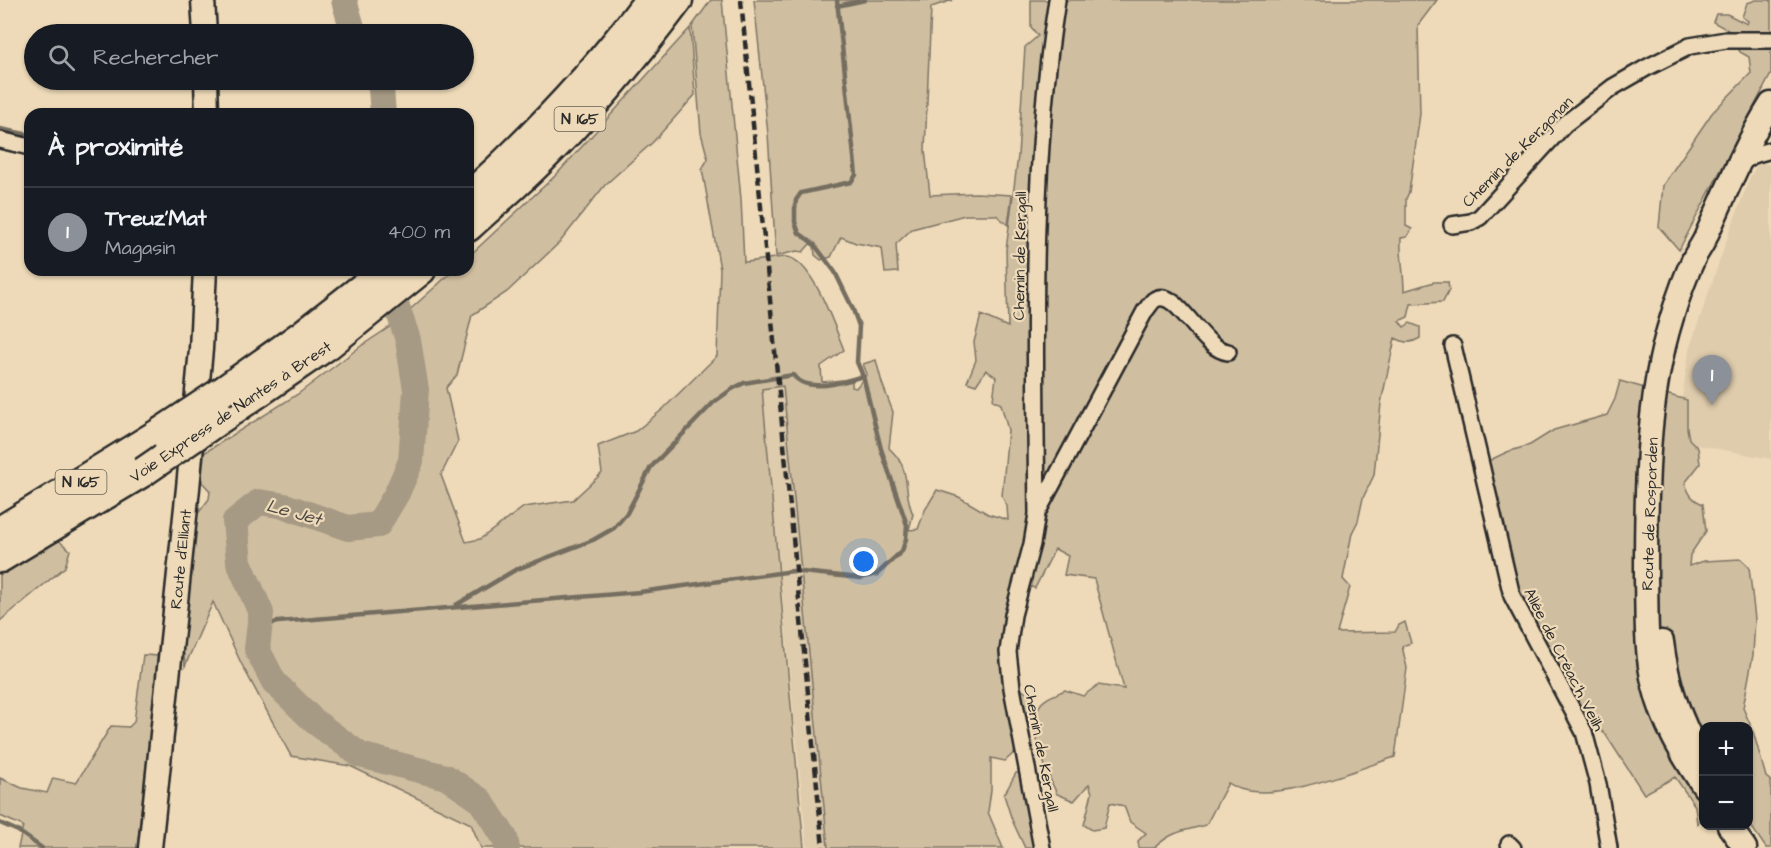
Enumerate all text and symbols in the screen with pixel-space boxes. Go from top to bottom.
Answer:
search box [24,24,474,90]
icon: search [45,41,78,74]
text: Rechercher [93,42,218,73]
street label: Chemin de Kergonan [1457,91,1579,213]
road number: N 165 [554,107,606,131]
text: À proximité [48,129,183,165]
street label: Chemin de Kergall [1008,191,1033,321]
text: Treuz’Mat [105,203,207,234]
text: 1 [66,218,69,246]
text: 400 m [388,218,450,246]
text: Magasin [105,234,175,262]
street label: Voie Express de Nantes à Brest [125,336,336,488]
pin: 1 [1692,356,1732,405]
street label: Route de Rosporden [1636,437,1664,591]
road number: N 165 [56,470,106,494]
water label: Le Jet [264,493,326,532]
street label: Route d'Elliant [165,508,197,610]
your location [849,547,878,576]
street label: Allée de Créac'h Veilh [1518,584,1610,735]
street label: Chemin de Kergall [1017,683,1064,814]
map controls [1699,722,1753,830]
button: + [1699,722,1753,776]
button: − [1699,776,1753,830]

